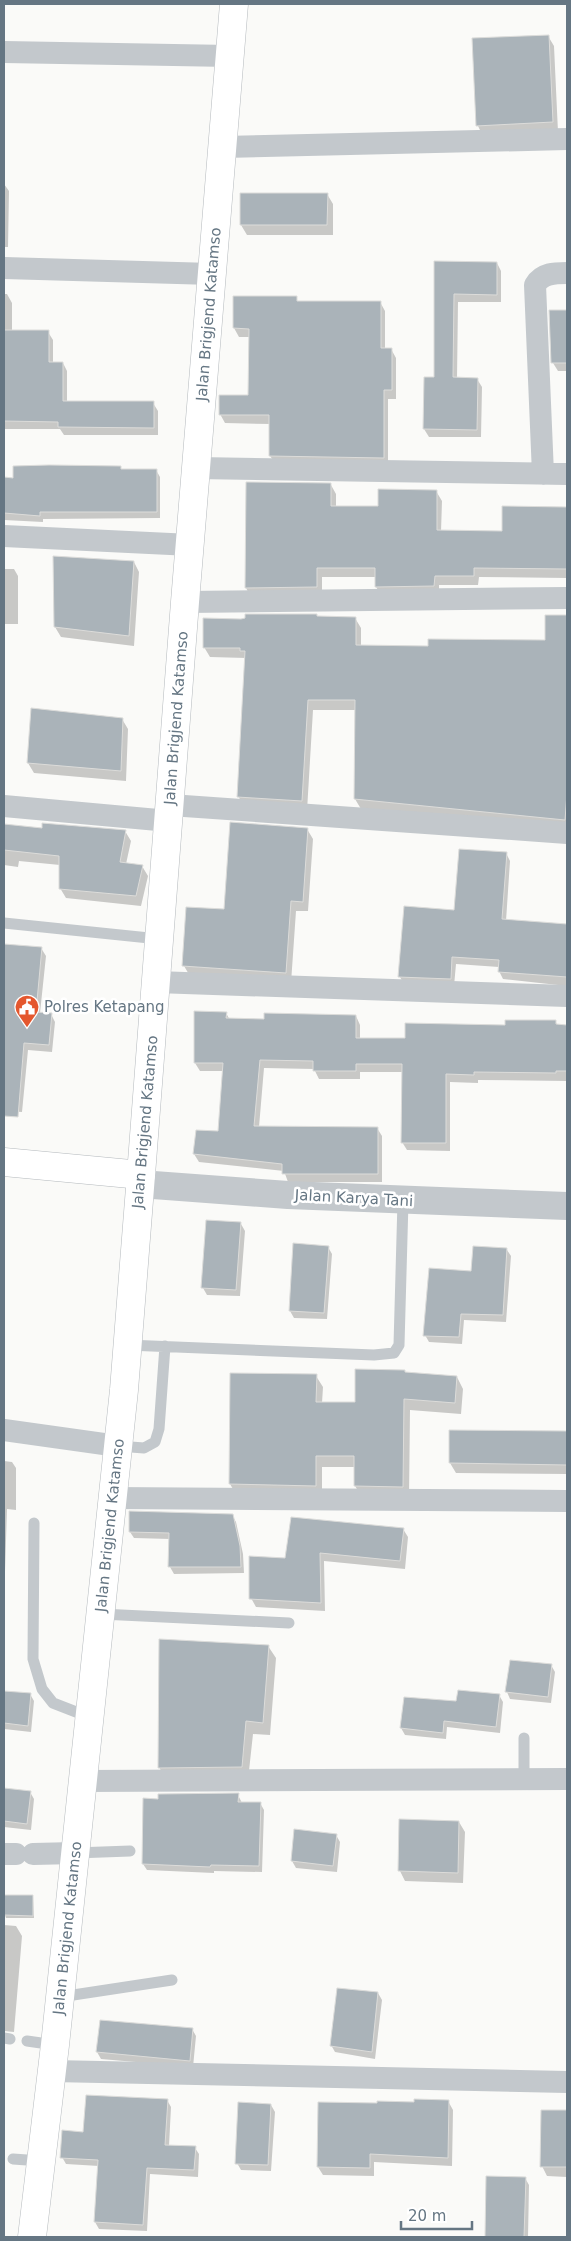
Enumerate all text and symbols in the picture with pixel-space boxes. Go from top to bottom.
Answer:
street label: Jalan Brigjend Katamso [192,227,225,403]
street label: Jalan Brigjend Katamso [160,630,192,807]
public building icon: Polres Ketapang [14,994,40,1028]
place label: Polres Ketapang [44,998,165,1016]
street label: Jalan Brigjend Katamso [128,1035,162,1210]
street label: Jalan Karya Tani [293,1186,414,1210]
street label: Jalan Brigjend Katamso [92,1438,128,1614]
street label: Jalan Brigjend Katamso [49,1840,85,2017]
scale bar [401,2198,472,2230]
text: 20 m [408,2207,446,2225]

